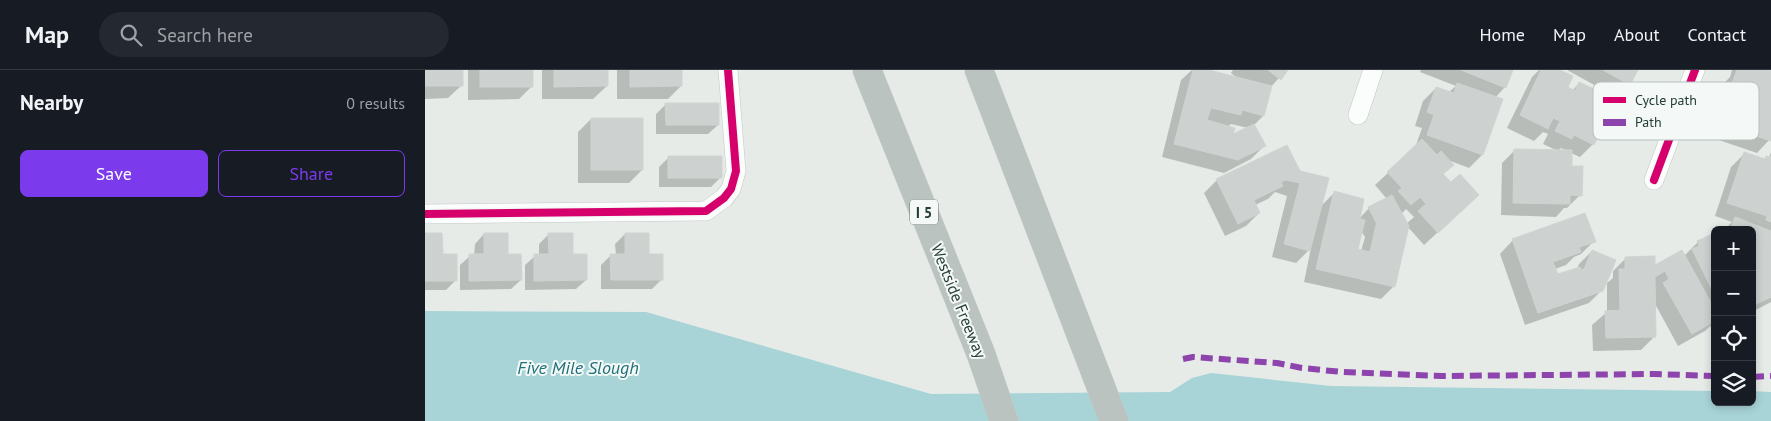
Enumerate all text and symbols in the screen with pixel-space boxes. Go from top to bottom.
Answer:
search box [99,12,449,57]
text: Map [25,19,69,50]
icon: search [117,21,145,49]
text: Search here [157,23,253,47]
text: Home [1479,23,1525,46]
text: Map [1553,23,1586,46]
text: About [1614,23,1660,46]
text: Contact [1688,23,1746,46]
legend [1593,82,1759,140]
text: Nearby [20,89,83,116]
text: Cycle path [1635,91,1697,109]
text: 0 results [346,93,405,113]
text: Path [1635,113,1662,131]
button: Save [20,150,208,197]
button: Share [218,150,405,197]
road number: I 5 [910,200,938,224]
map controls [1711,226,1756,406]
button: + [1711,226,1756,271]
street label: Westside Freeway [927,241,991,362]
button: − [1711,271,1756,316]
button: locate [1711,316,1756,361]
water label: Five Mile Slough [517,356,639,379]
button: layers [1711,361,1756,406]

